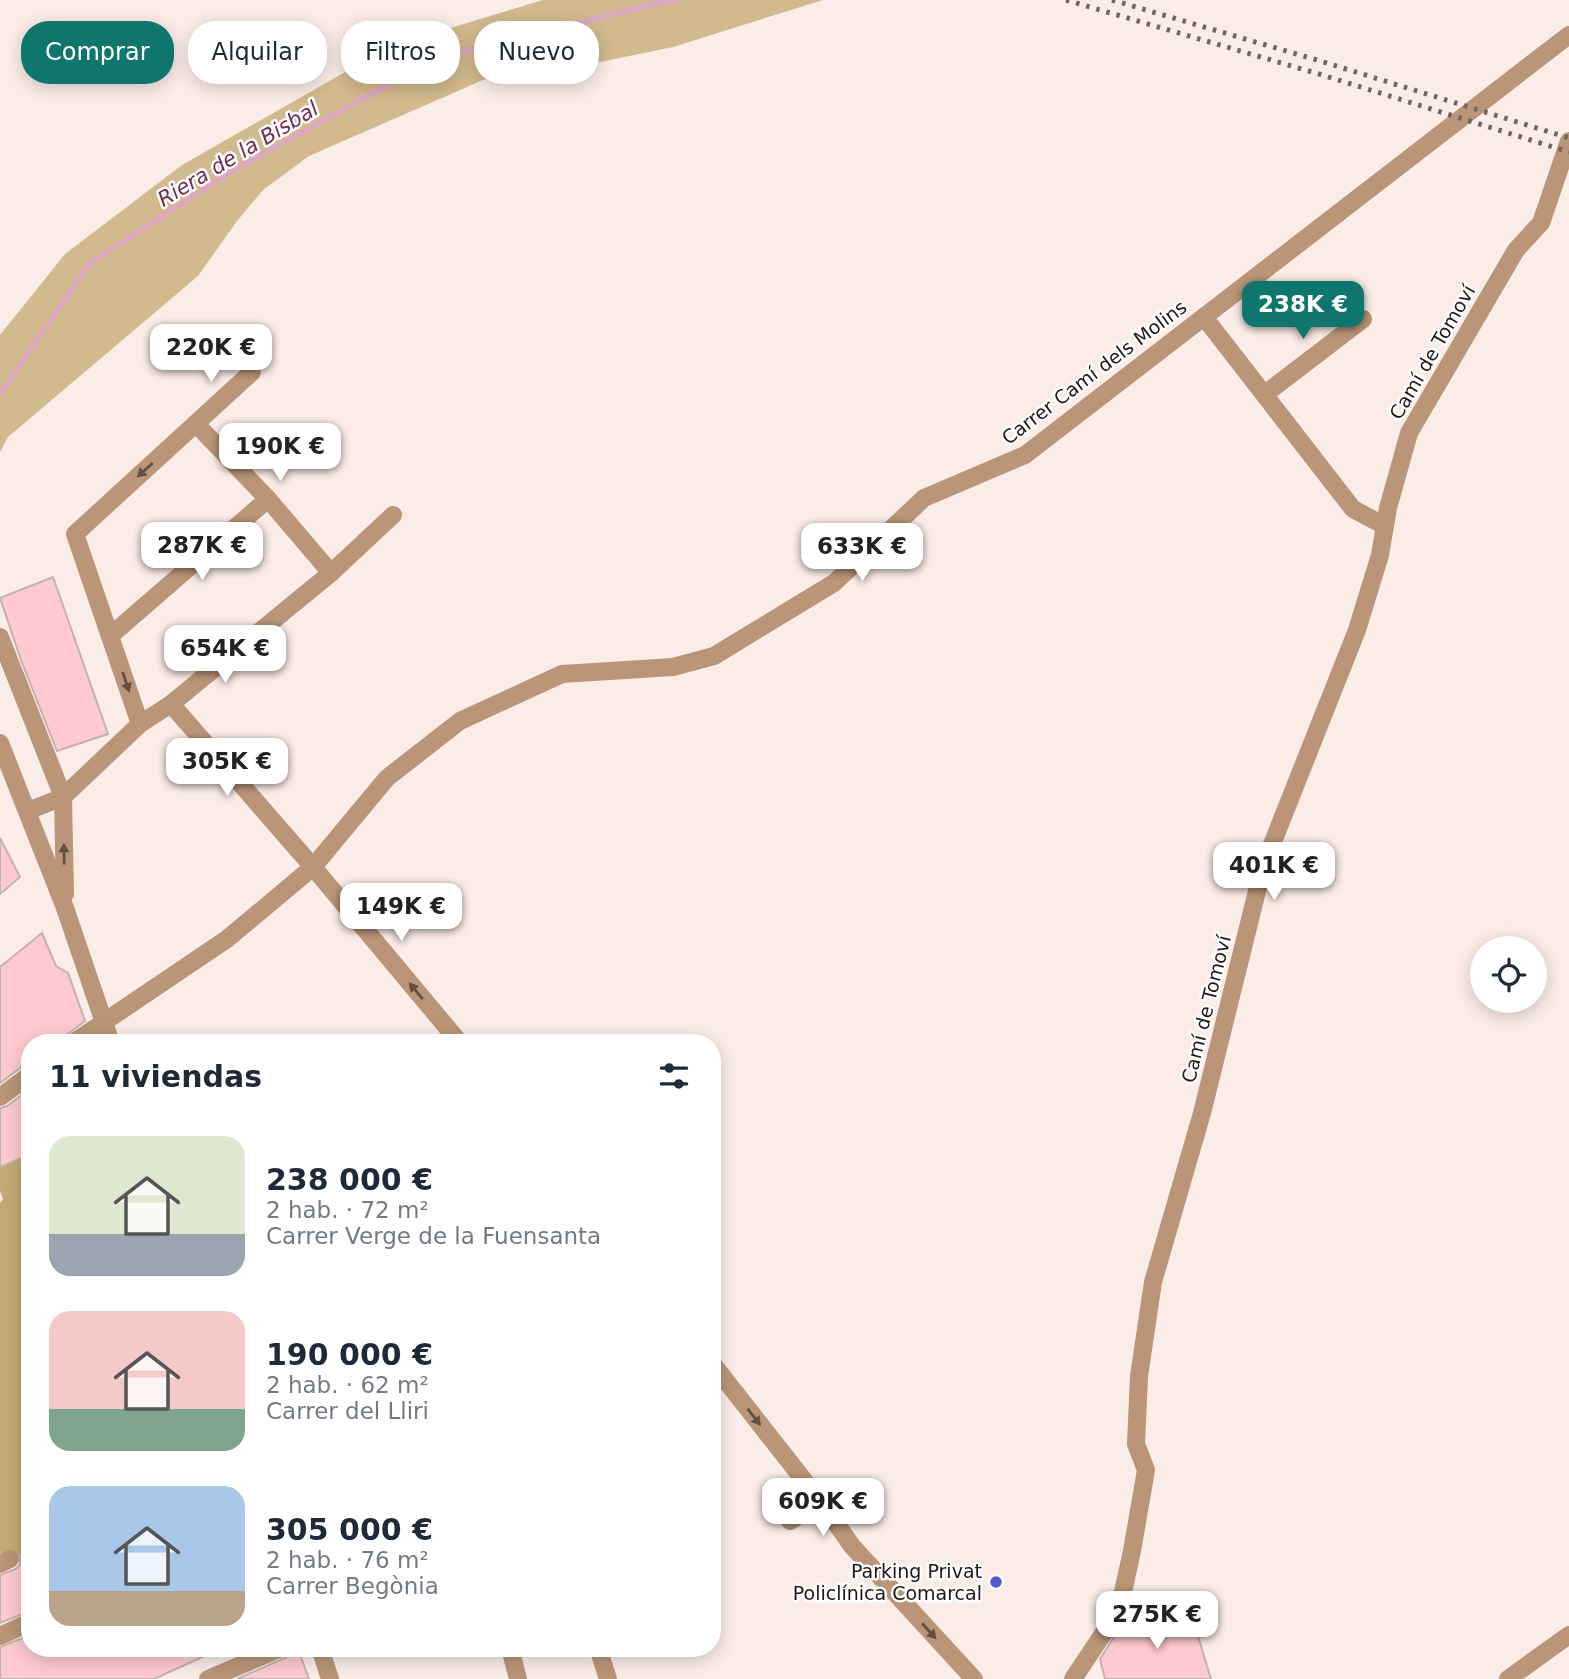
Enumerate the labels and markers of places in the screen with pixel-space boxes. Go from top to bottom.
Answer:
pin: 238K € [1246,282,1360,341]
pin: 220K € [154,324,268,384]
pin: 190K € [223,424,337,483]
pin: 287K € [145,522,259,582]
pin: 633K € [805,524,919,583]
pin: 654K € [168,626,282,685]
pin: 305K € [170,738,284,798]
pin: 401K € [1217,842,1331,902]
pin: 149K € [344,884,458,943]
pin: 609K € [766,1478,880,1538]
place label: Parking Privat Policlínica Comarcal [793,1560,982,1604]
marker: Parking Privat Policlínica Comarcal [988,1574,1004,1590]
pin: 275K € [1100,1592,1214,1651]

